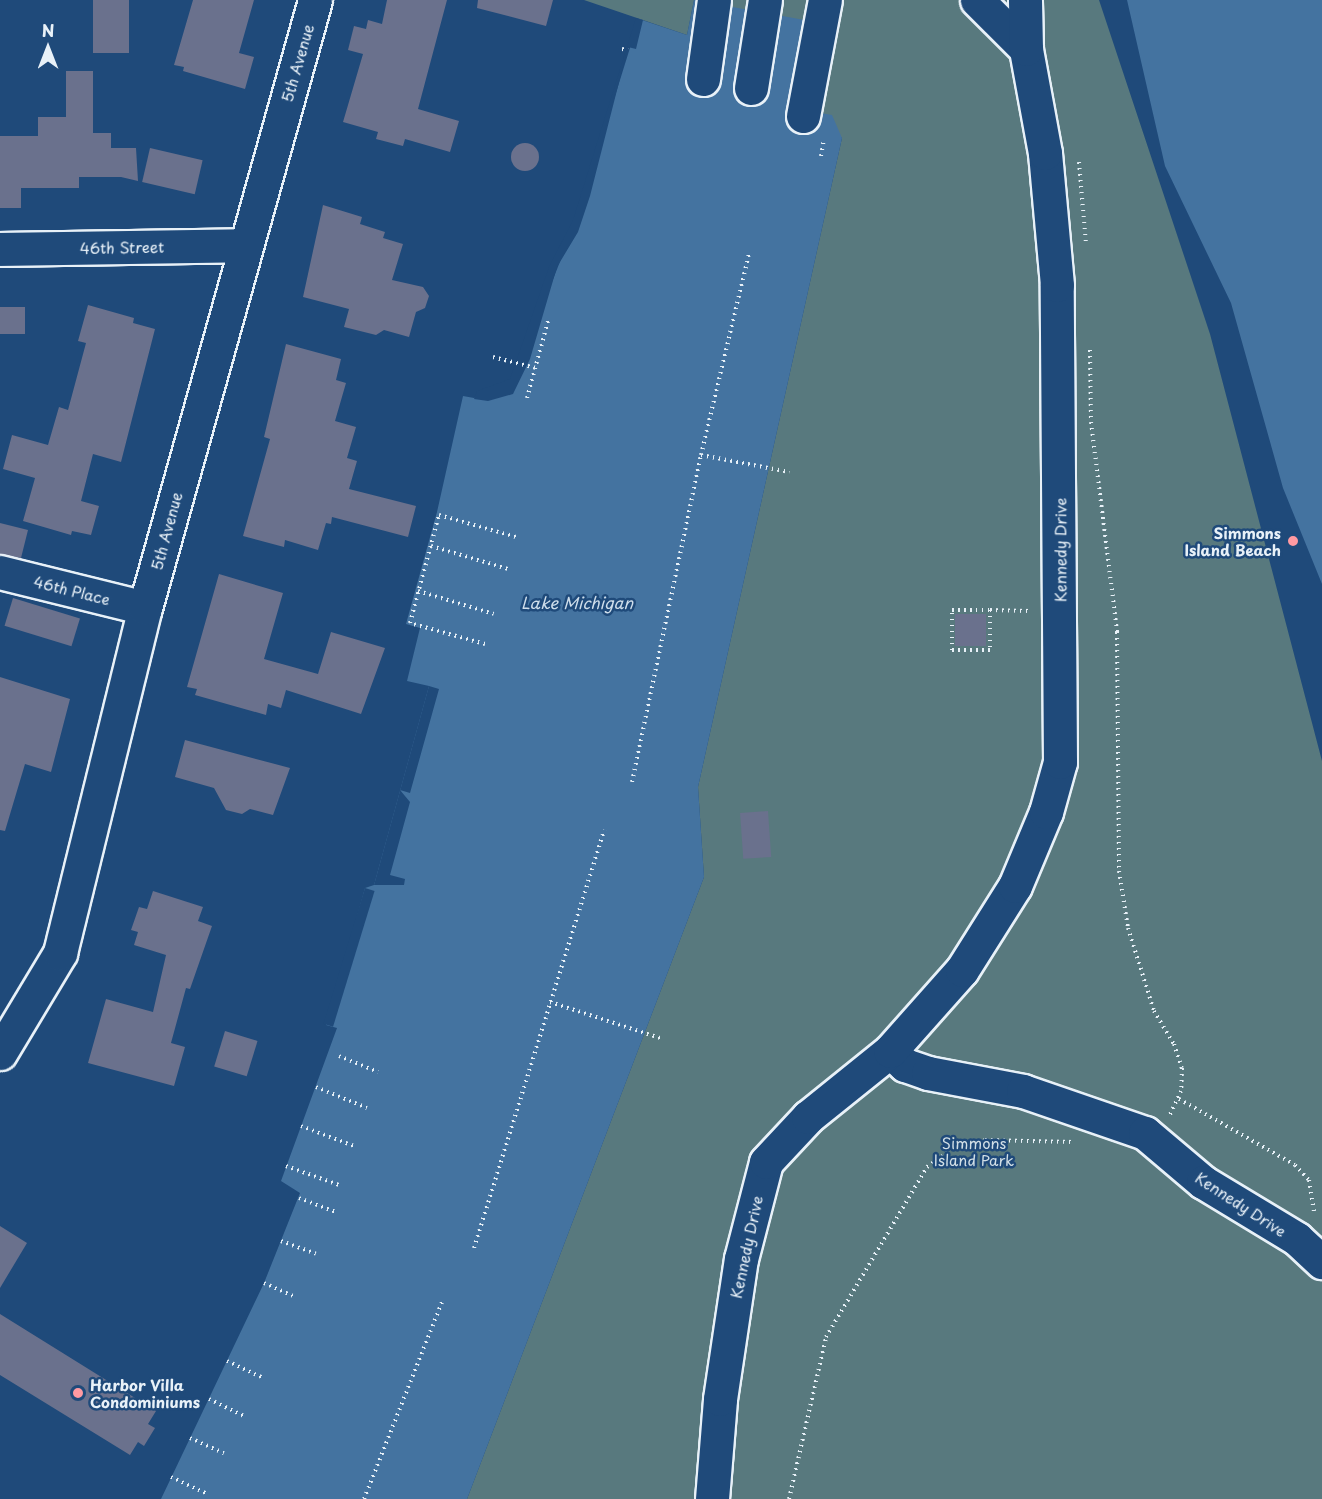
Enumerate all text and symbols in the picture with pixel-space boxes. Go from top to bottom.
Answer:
north arrow [18,18,78,78]
text: N [42,18,54,42]
street label: 5th Avenue [277,22,317,104]
street label: 46th Street [79,237,165,257]
street label: 5th Avenue [147,490,185,572]
street label: Kennedy Drive [1051,498,1069,602]
place label: Simmons Island Beach [1185,523,1281,558]
marker: Simmons Island Beach [1286,534,1300,548]
street label: 46th Place [32,572,112,608]
water label: Lake Michigan [521,592,633,612]
park label: Simmons Island Park [933,1133,1015,1168]
street label: Kennedy Drive [1192,1168,1290,1240]
street label: Kennedy Drive [726,1194,766,1300]
place label: Harbor Villa Condominiums [90,1375,200,1410]
marker: Harbor Villa Condominiums [71,1386,85,1400]

